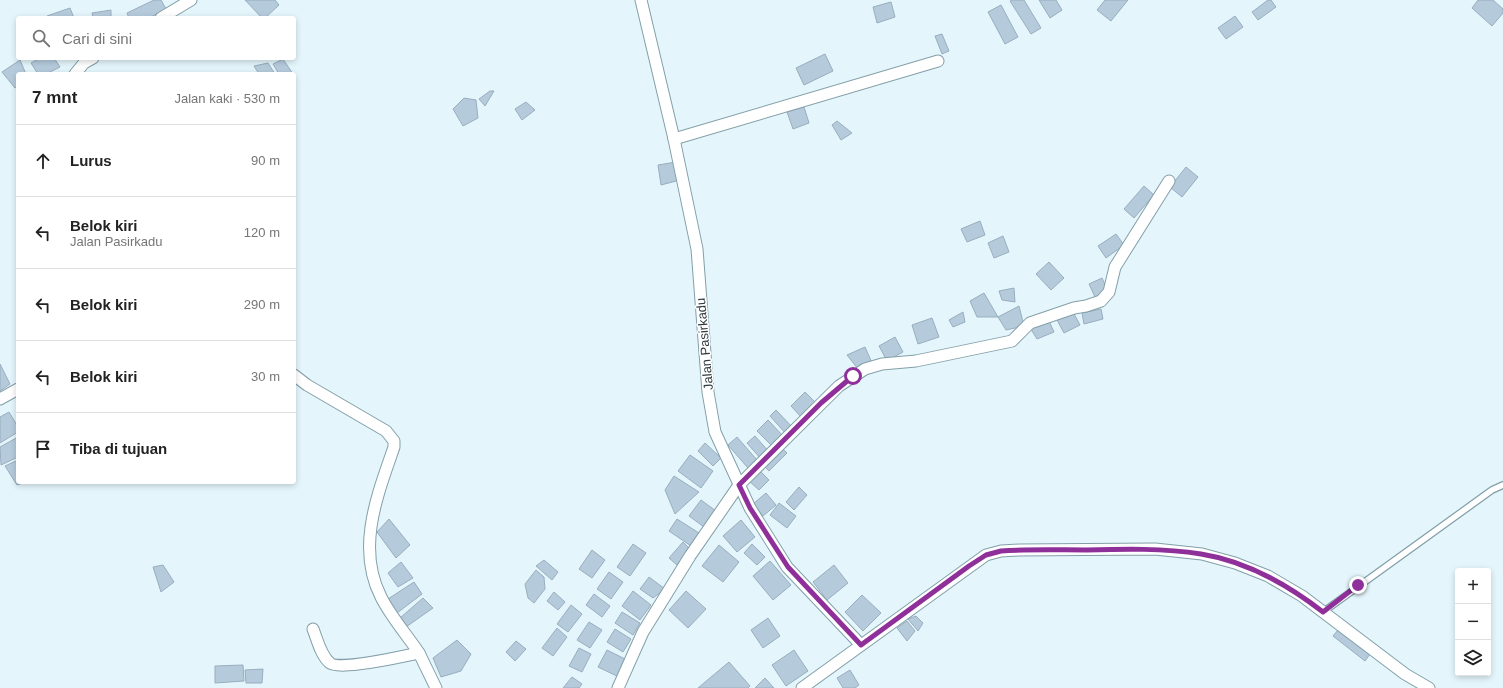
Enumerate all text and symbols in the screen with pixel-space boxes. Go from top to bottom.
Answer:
search box [16,16,296,60]
icon: search [30,27,52,49]
text: Cari di sini [62,30,132,47]
text: 7 mnt [32,88,77,107]
text: Jalan kaki · 530 m [175,91,280,106]
icon: ahead [32,150,54,172]
text: Lurus [70,152,112,169]
text: 90 m [251,153,280,168]
text: Belok kiri [70,217,138,234]
icon: left [32,222,54,244]
text: 120 m [244,225,280,240]
text: Jalan Pasirkadu [70,234,163,249]
icon: left [32,294,54,316]
text: Belok kiri [70,296,138,313]
text: 290 m [244,297,280,312]
street label: Jalan Pasirkadu [693,297,716,391]
icon: left [32,366,54,388]
route start [844,367,862,385]
text: Belok kiri [70,368,138,385]
text: 30 m [251,369,280,384]
icon: arrive [32,438,54,460]
text: Tiba di tujuan [70,440,167,457]
map controls [1455,568,1491,676]
button: + [1455,568,1491,604]
route end [1349,576,1367,594]
button: − [1455,604,1491,640]
button: layers [1455,640,1491,676]

